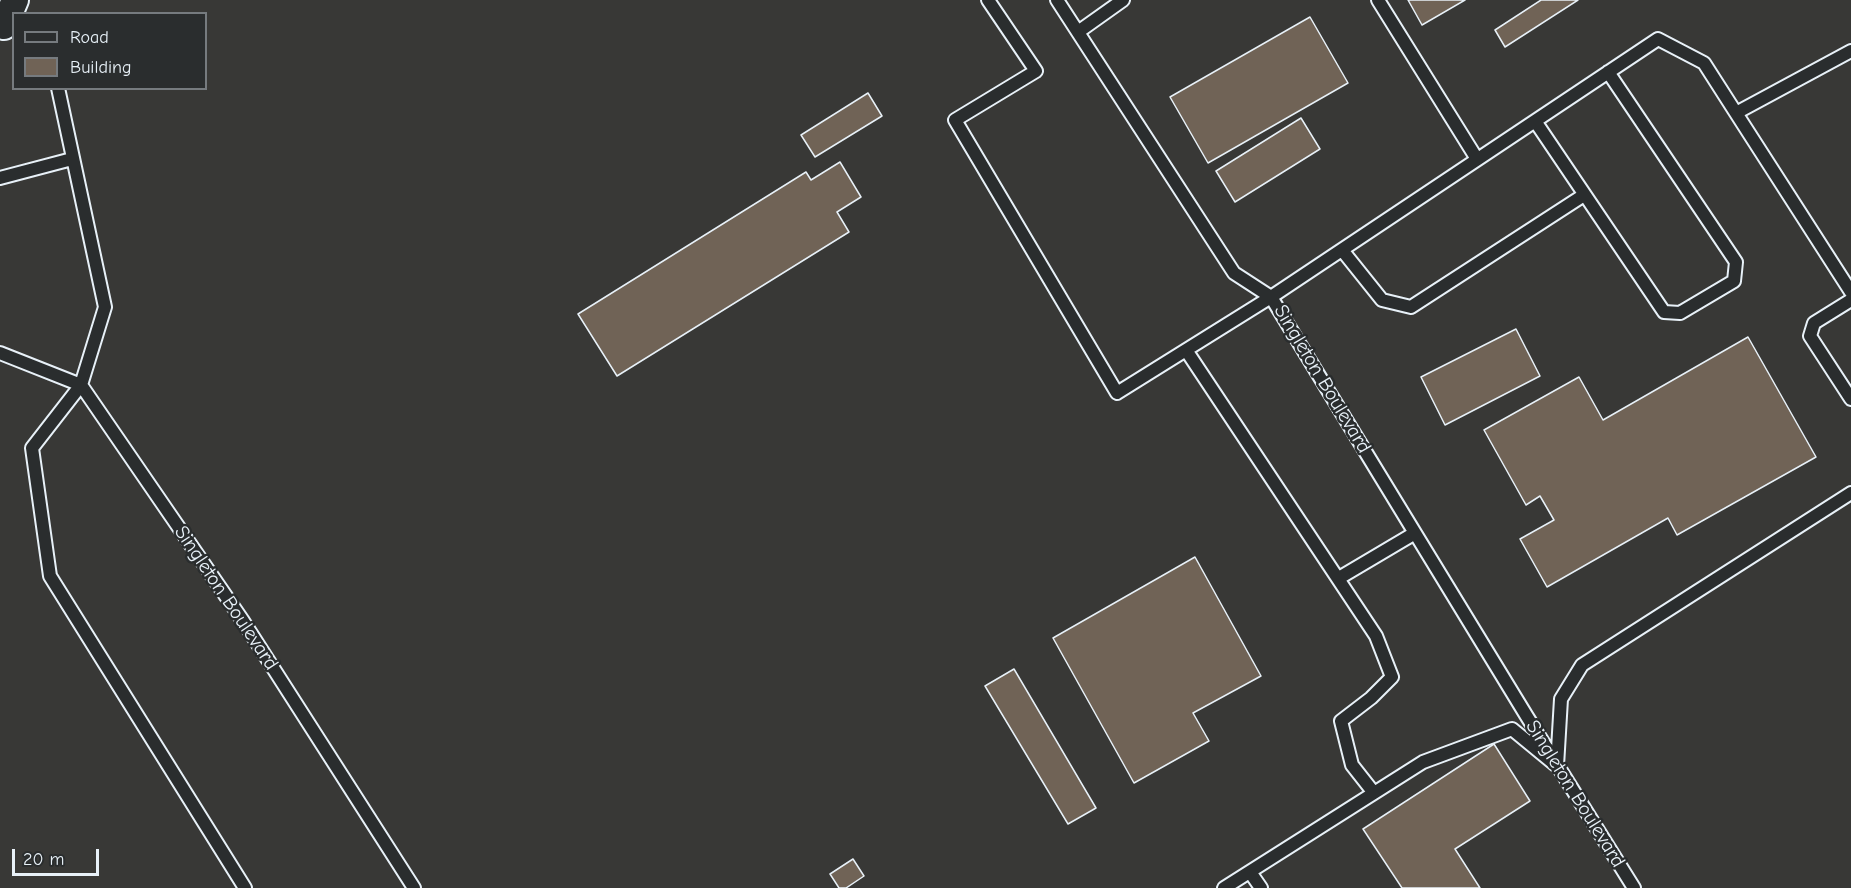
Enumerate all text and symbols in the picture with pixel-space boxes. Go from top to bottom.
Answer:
legend [12,12,207,90]
text: Road [70,27,109,48]
text: Building [70,57,132,78]
street label: Singleton Boulevard [1268,300,1376,458]
street label: Singleton Boulevard [169,521,283,675]
street label: Singleton Boulevard [1520,716,1630,872]
scale bar [15,837,102,875]
text: 20 m [23,849,64,870]

